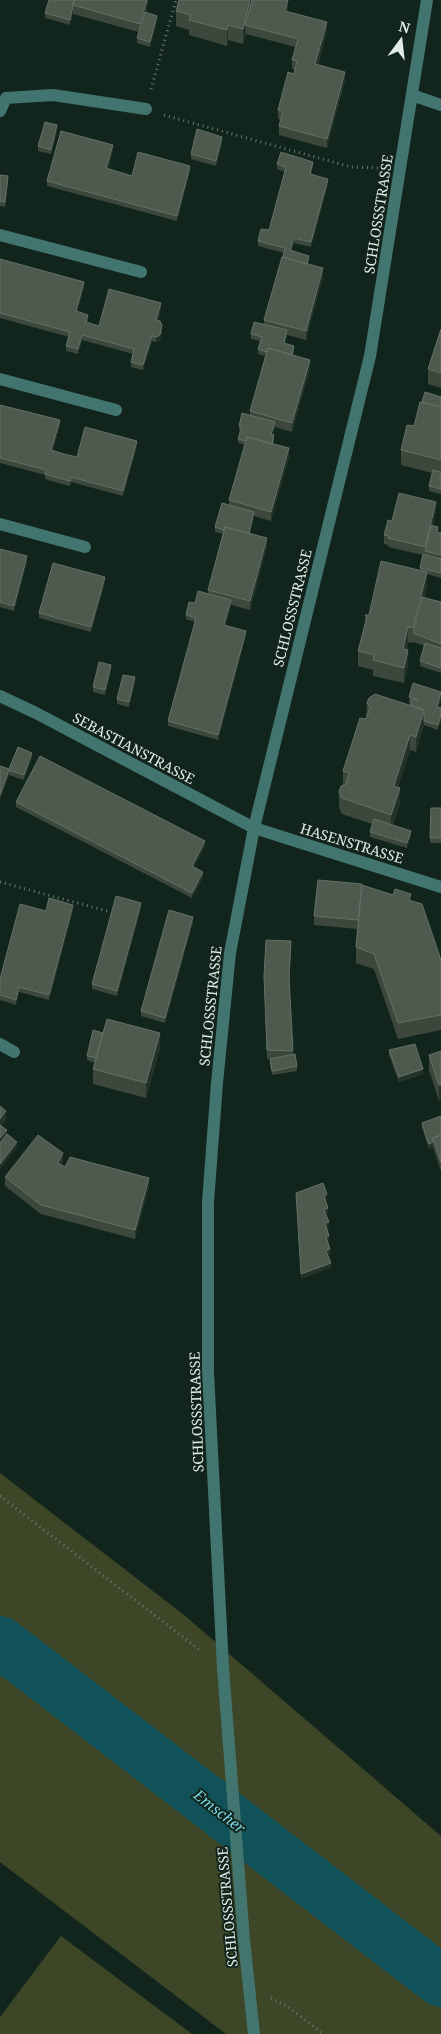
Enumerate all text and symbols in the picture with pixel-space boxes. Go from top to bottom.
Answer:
north arrow [376,15,426,65]
text: N [397,16,412,38]
street label: SCHLOSSSTRASSE [359,153,397,275]
street label: SCHLOSSSTRASSE [268,547,316,669]
street label: SEBASTIANSTRASSE [70,708,199,788]
street label: HASENSTRASSE [298,818,406,868]
street label: SCHLOSSSTRASSE [194,945,226,1067]
street label: SCHLOSSSTRASSE [184,1351,208,1473]
water label: Emscher [189,1784,251,1838]
street label: SCHLOSSSTRASSE [212,1846,242,1968]

